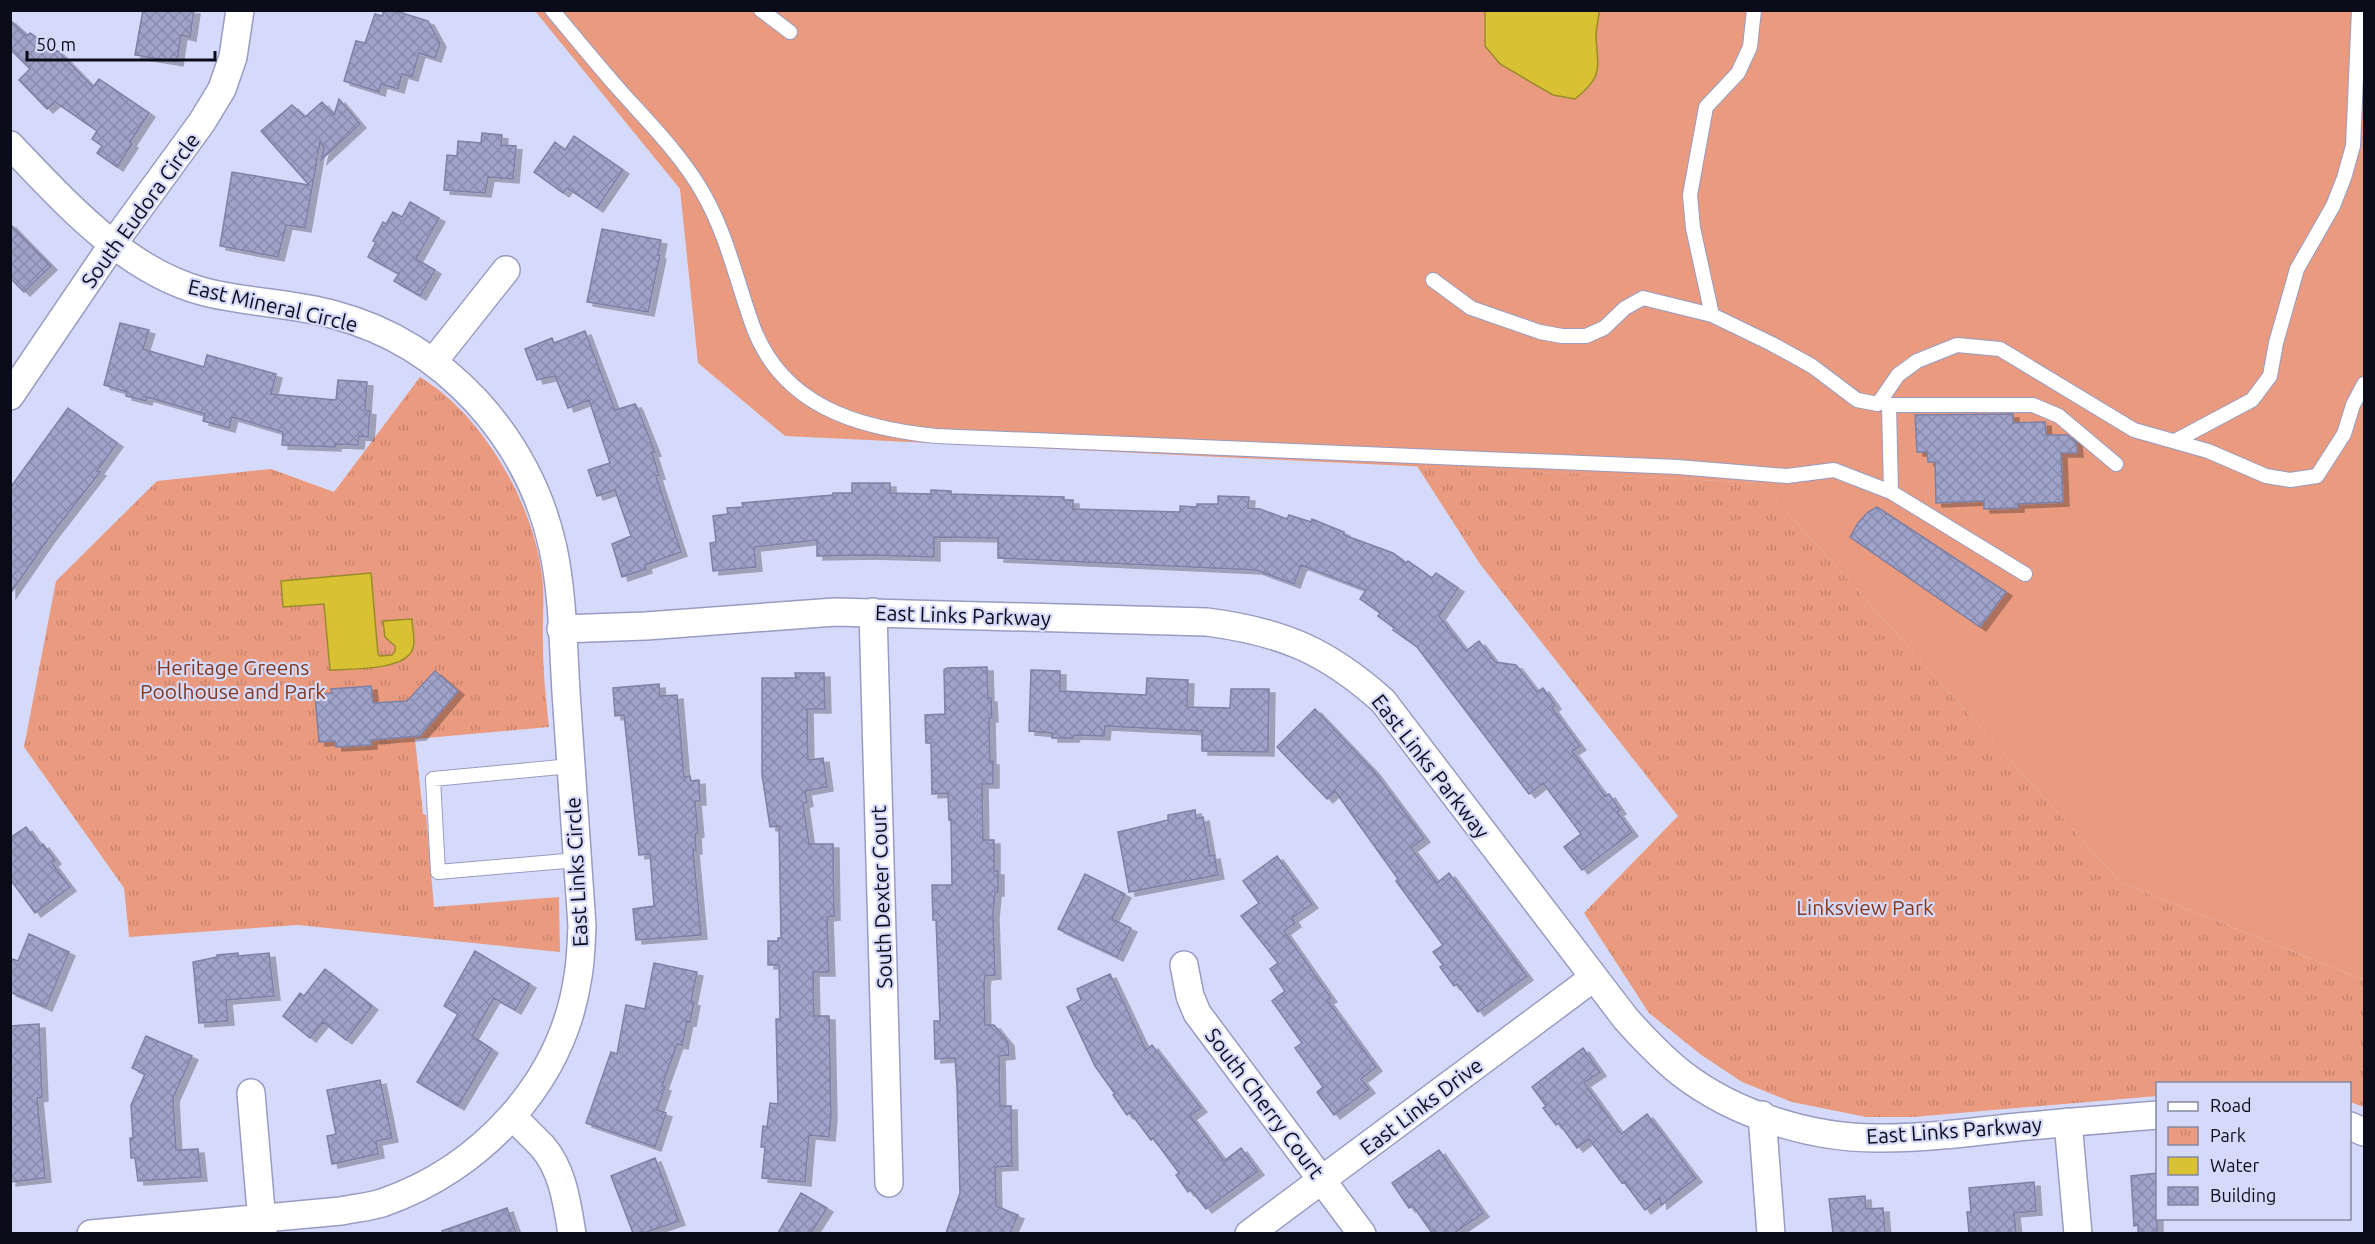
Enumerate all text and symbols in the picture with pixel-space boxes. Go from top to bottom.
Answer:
scale bar [27,24,214,62]
text: 50 m [36,34,76,54]
street label: South Eudora Circle [76,128,204,292]
street label: East Mineral Circle [186,274,360,336]
street label: East Links Parkway [875,600,1051,630]
park label: Heritage Greens Poolhouse and Park [140,655,326,703]
street label: East Links Parkway [1367,689,1495,843]
street label: East Links Circle [560,797,592,947]
street label: South Dexter Court [866,805,896,989]
park label: Linksview Park [1796,895,1934,919]
street label: South Cherry Court [1201,1023,1329,1183]
street label: East Links Drive [1355,1052,1487,1160]
legend [2156,1082,2351,1220]
text: Road [2210,1095,2252,1115]
street label: East Links Parkway [1865,1112,2043,1148]
text: Park [2210,1125,2246,1145]
text: Water [2210,1155,2260,1175]
text: Building [2210,1185,2276,1205]

